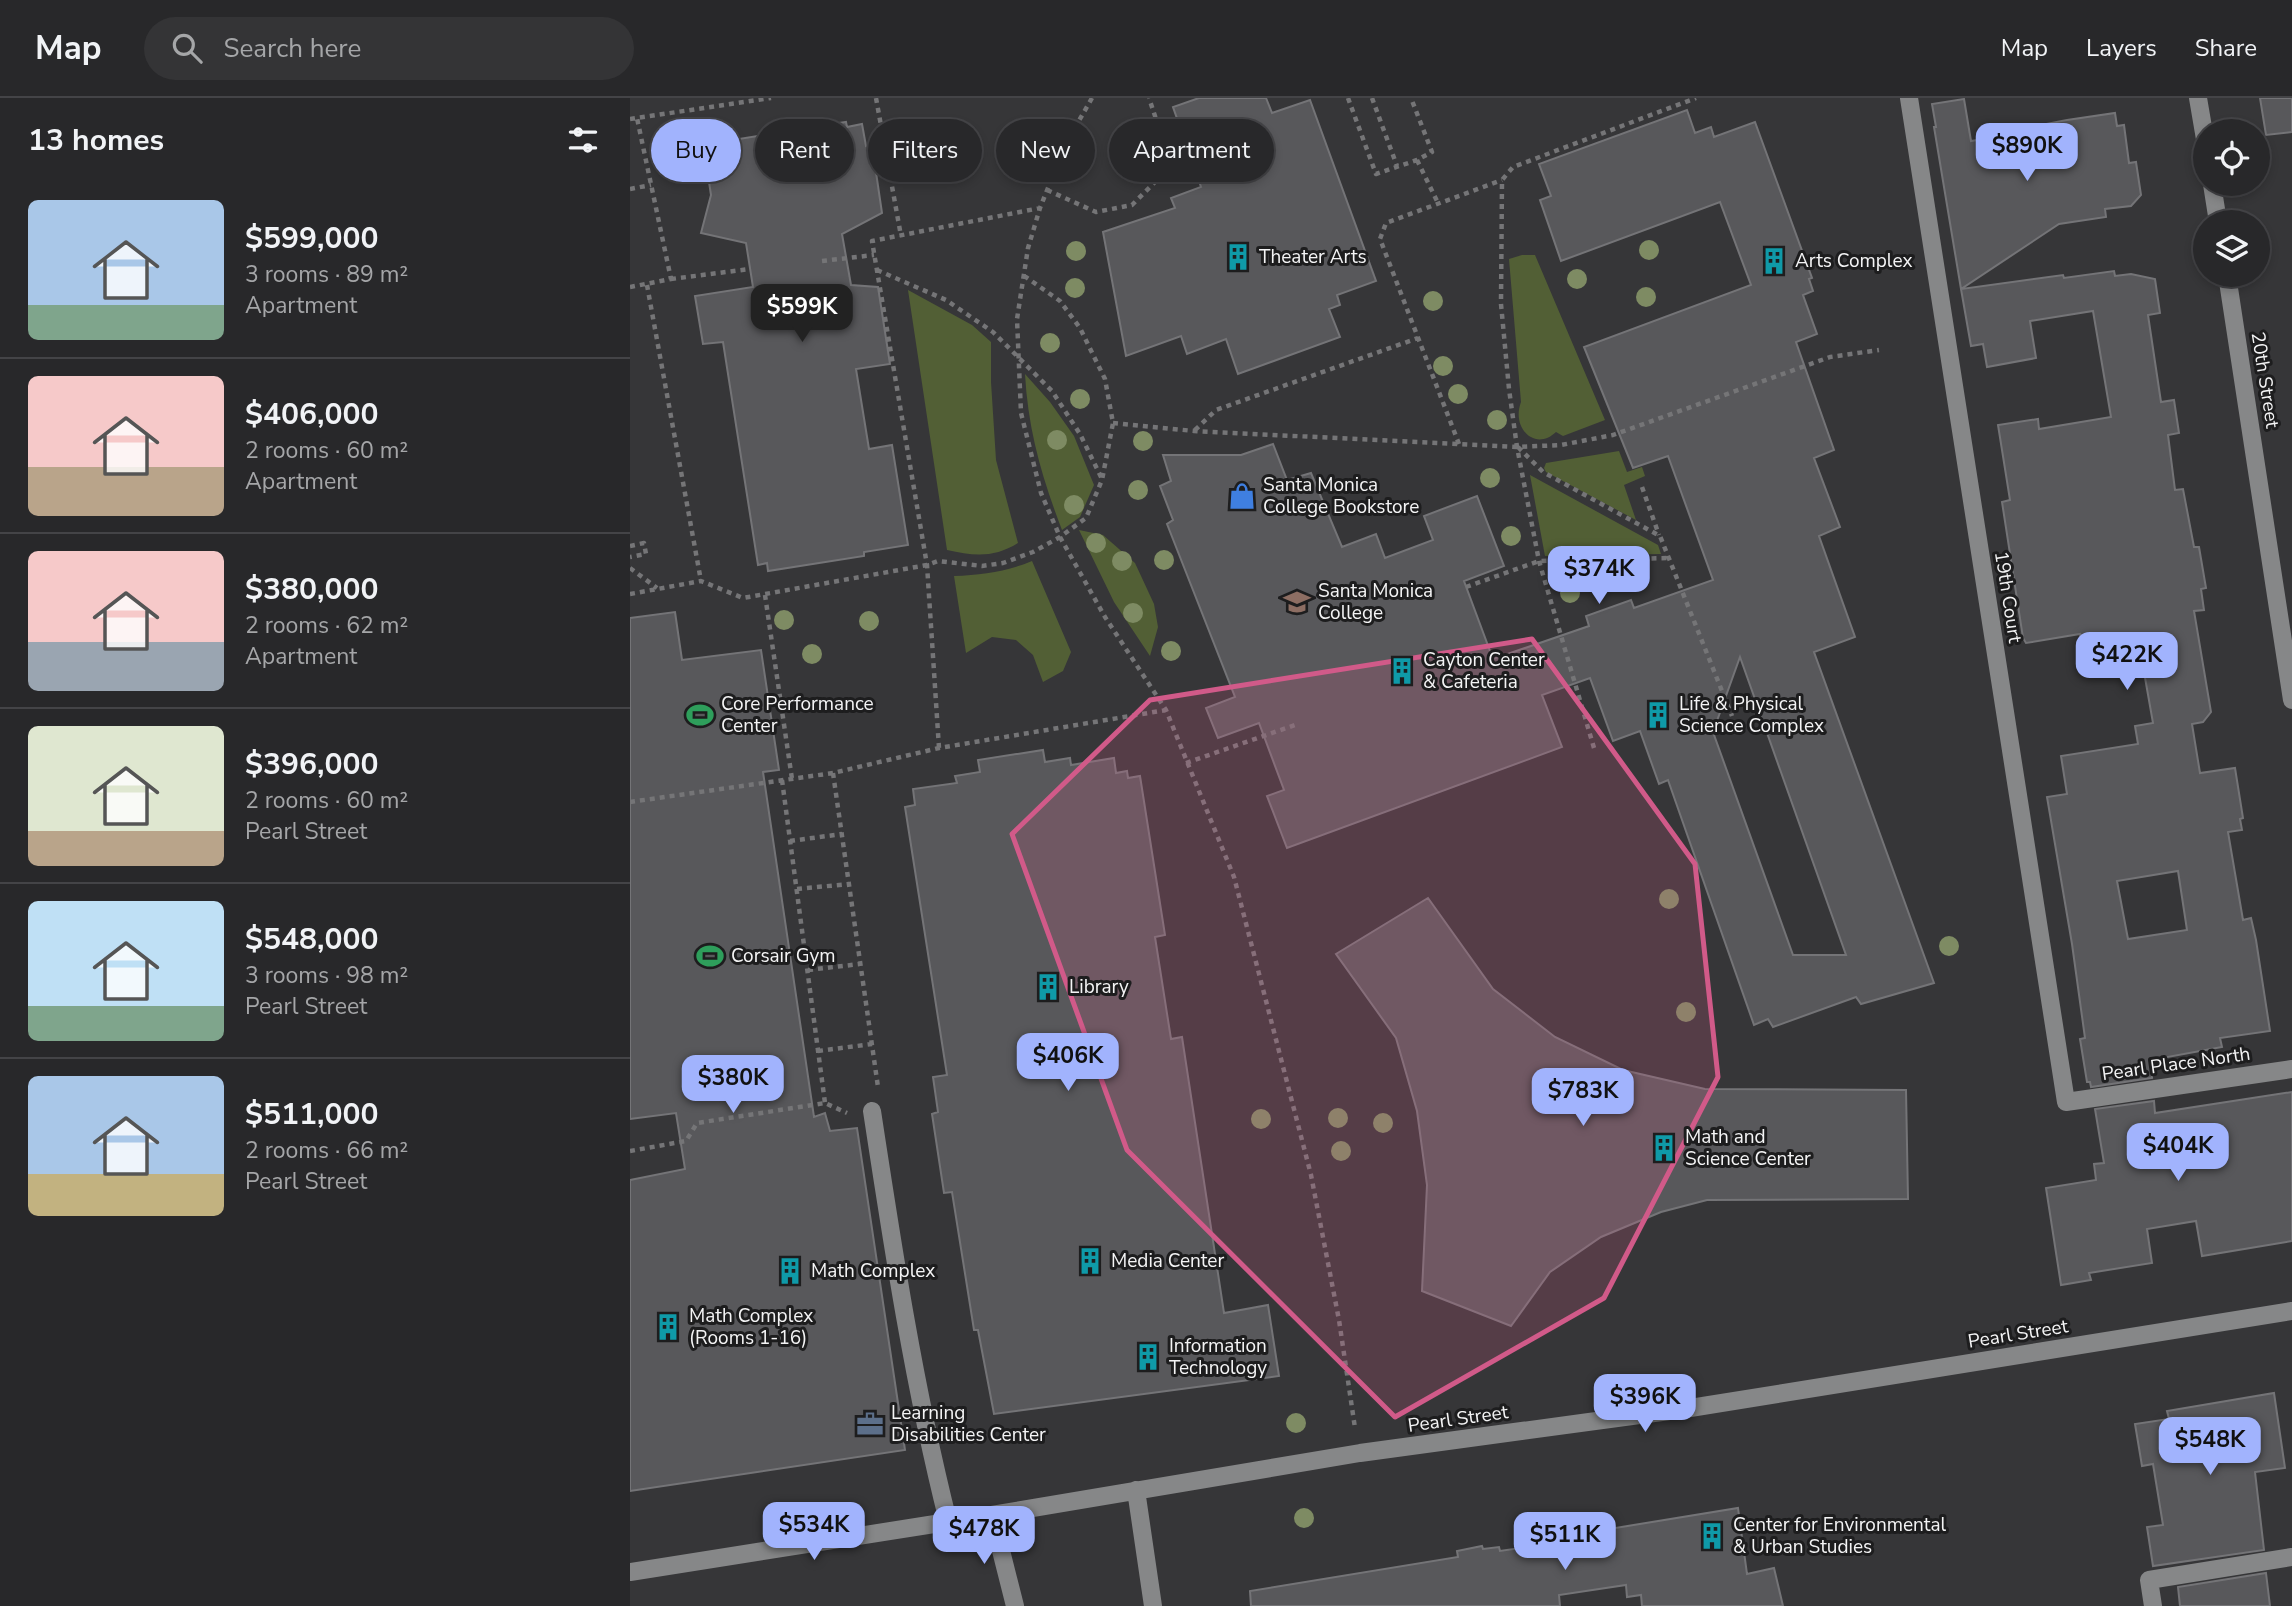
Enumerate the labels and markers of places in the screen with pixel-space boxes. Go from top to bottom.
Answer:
pin: $890K [1978,123,2076,183]
building icon: Theater Arts [1223,242,1253,272]
place label: Theater Arts [1259,244,1367,270]
building icon: Arts Complex [1759,246,1789,276]
place label: Arts Complex [1795,248,1912,274]
pin: $599K [753,285,851,344]
place label: Santa Monica College Bookstore [1263,472,1419,520]
shop icon: Santa Monica College Bookstore [1227,481,1257,511]
pin: $374K [1550,546,1648,606]
place label: Santa Monica College [1318,578,1433,626]
school or university icon: Santa Monica College [1282,587,1312,617]
pin: $422K [2078,632,2176,692]
place label: Cayton Center & Cafeteria [1423,647,1545,695]
building icon: Cayton Center & Cafeteria [1387,656,1417,686]
place label: Core Performance Center [721,691,874,739]
place label: Life & Physical Science Complex [1679,691,1824,739]
sports icon: Core Performance Center [685,700,715,730]
building icon: Life & Physical Science Complex [1643,700,1673,730]
sports icon: Corsair Gym [695,941,725,971]
place label: Corsair Gym [731,943,836,969]
building icon: Library [1033,972,1063,1002]
place label: Library [1069,974,1129,1000]
pin: $406K [1019,1034,1117,1093]
pin: $380K [684,1056,782,1115]
pin: $783K [1534,1068,1632,1128]
place label: Math and Science Center [1685,1124,1811,1172]
pin: $404K [2129,1124,2227,1183]
building icon: Math and Science Center [1649,1133,1679,1163]
building icon: Media Center [1075,1246,1105,1276]
place label: Media Center [1111,1248,1224,1274]
building icon: Math Complex [775,1256,805,1286]
place label: Math Complex [811,1258,935,1284]
place label: Math Complex (Rooms 1-16) [689,1303,813,1351]
building icon: Math Complex (Rooms 1-16) [653,1312,683,1342]
place label: Information Technology [1169,1333,1267,1381]
building icon: Information Technology [1133,1342,1163,1372]
pin: $396K [1596,1374,1694,1434]
place label: Learning Disabilities Center [891,1400,1046,1448]
office icon: Learning Disabilities Center [855,1409,885,1439]
pin: $548K [2161,1418,2259,1477]
pin: $534K [765,1502,863,1562]
pin: $478K [935,1506,1033,1566]
pin: $511K [1516,1512,1614,1572]
place label: Center for Environmental & Urban Studies [1733,1512,1947,1560]
building icon: Center for Environmental & Urban Studies [1697,1521,1727,1551]

